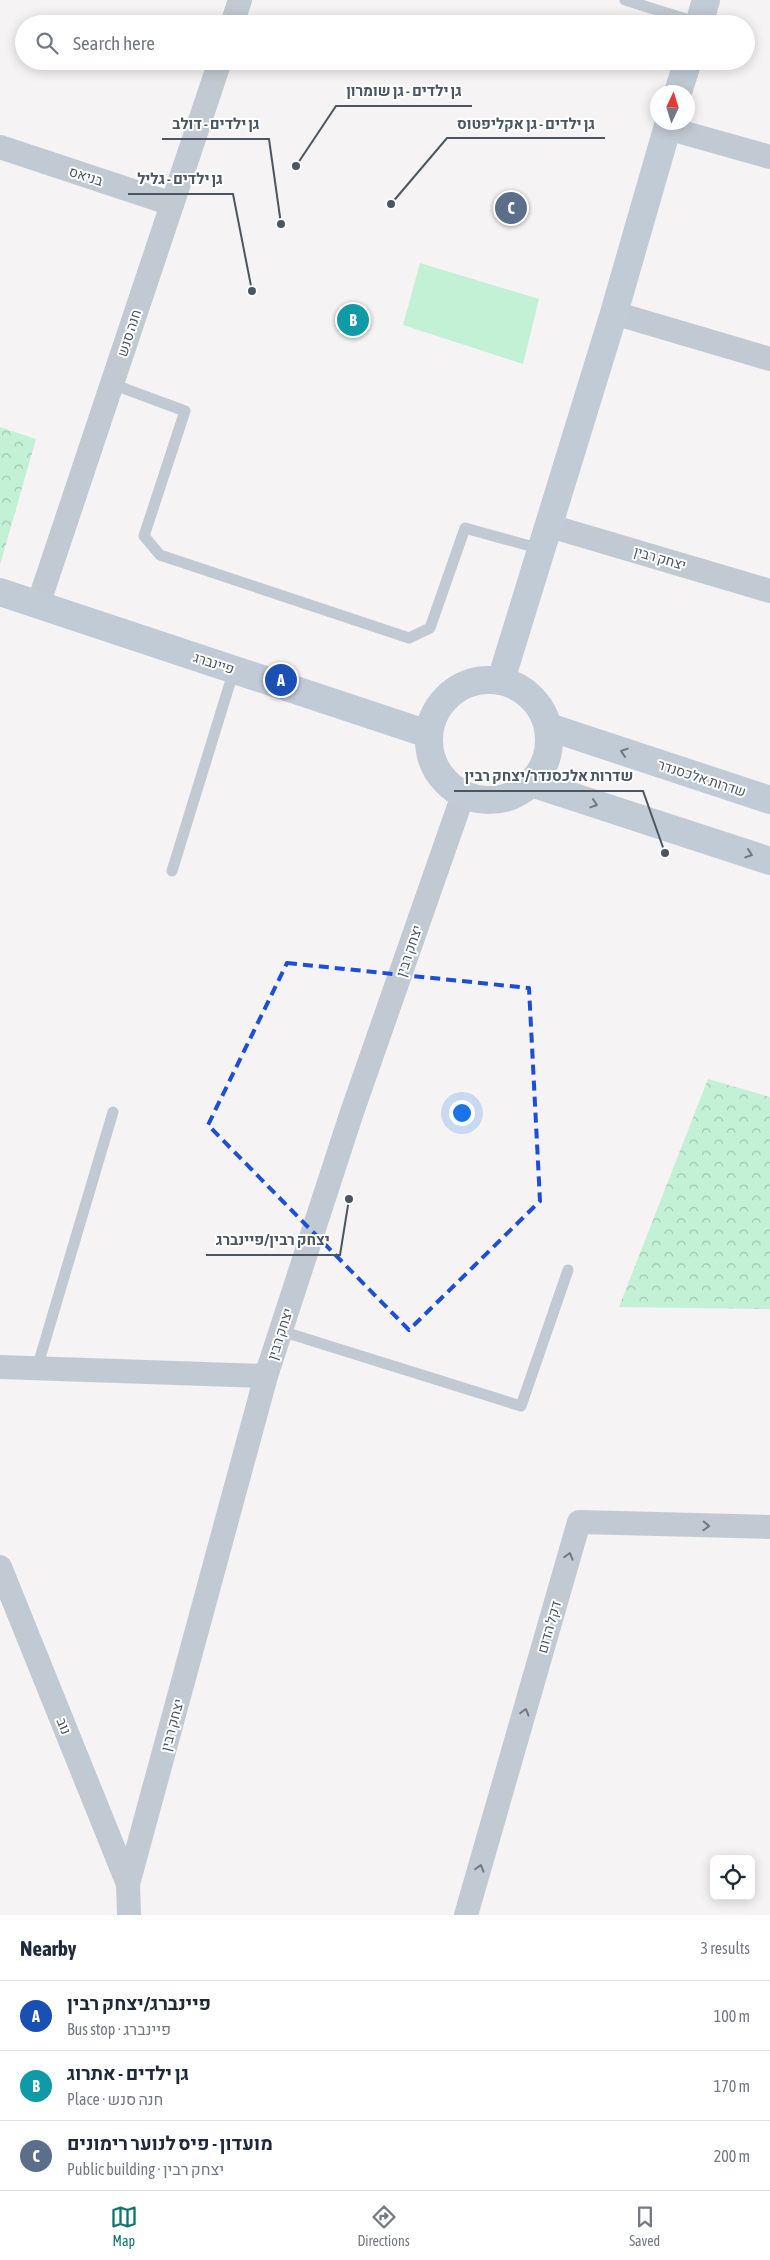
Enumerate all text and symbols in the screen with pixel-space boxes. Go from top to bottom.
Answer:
search box [15,15,755,70]
icon: search [33,29,61,57]
text: Search here [73,32,155,54]
callout: גן ילדים - גן שומרון [336,76,472,106]
text: גן ילדים - גן שומרון [346,82,462,99]
north arrow [650,85,695,130]
callout: גן ילדים - גן אקליפטוס [447,108,605,138]
callout: גן ילדים - דולב [162,109,269,139]
text: גן ילדים - דולב [172,115,260,132]
text: גן ילדים - גן אקליפטוס [457,115,595,132]
street label: בניאס [67,163,106,189]
callout: גן ילדים - גליל [128,164,233,194]
text: גן ילדים - גליל [137,170,223,187]
pin: C [495,189,527,227]
pin: B [337,301,369,339]
street label: חנה סנש [114,307,144,359]
street label: יצחק רבין [632,543,688,573]
street label: פיינברג [192,649,236,677]
pin: A [265,661,297,699]
one-way arrow [620,748,629,758]
street label: שדרות אלכסנדר [656,756,748,800]
callout: שדרות אלכסנדר/יצחק רבין [454,761,643,791]
text: שדרות אלכסנדר/יצחק רבין [465,767,633,784]
one-way arrow [589,798,598,808]
one-way arrow [744,848,752,858]
street label: יצחק רבין [393,923,425,979]
your location [449,1100,475,1126]
callout: יצחק רבין/פיינברג [206,1225,340,1255]
text: יצחק רבין/פיינברג [216,1231,330,1248]
street label: יצחק רבין [264,1306,296,1362]
one-way arrow [703,1520,711,1531]
one-way arrow [564,1552,574,1560]
street label: דקל הדום [534,1599,564,1655]
street label: יצחק רבין [157,1697,187,1753]
one-way arrow [519,1708,529,1717]
street label: נוב [53,1715,75,1737]
map controls [710,1855,755,1900]
button: locate [710,1855,755,1900]
one-way arrow [474,1865,484,1873]
text: Nearby [20,1936,76,1960]
text: 3 results [700,1939,750,1957]
text: פיינברג/יצחק רבין [67,1992,211,2014]
text: A [32,2007,40,2025]
text: 100 m [714,2007,750,2025]
text: Bus stop · פיינברג [67,2020,171,2038]
text: גן ילדים - אתרוג [67,2062,189,2084]
text: B [32,2077,40,2095]
text: 170 m [714,2077,750,2095]
text: Place · חנה סנש [67,2090,163,2108]
text: מועדון - פיס לנוער רימונים [67,2132,273,2154]
text: C [32,2147,40,2165]
text: 200 m [714,2147,750,2165]
text: Public building · יצחק רבין [67,2160,224,2178]
tab: Map [110,2203,138,2249]
tab: Directions [357,2203,410,2249]
tab: Saved [629,2203,660,2249]

